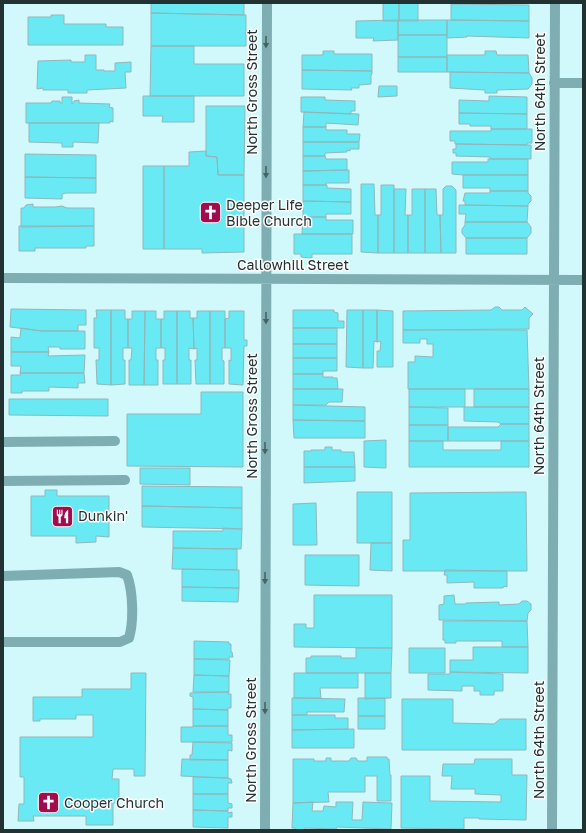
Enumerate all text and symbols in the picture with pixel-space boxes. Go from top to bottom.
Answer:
street label: North Gross Street [243,29,260,155]
street label: North 64th Street [531,33,548,151]
one-way arrow [263,36,269,49]
one-way arrow [263,166,269,179]
place label: Deeper Life Bible Church [226,196,312,229]
church icon: Deeper Life Bible Church [198,200,224,226]
street label: Callowhill Street [237,256,349,273]
one-way arrow [263,312,269,325]
street label: North Gross Street [243,353,260,479]
street label: North 64th Street [530,357,547,475]
one-way arrow [262,442,268,455]
restaurant icon: Dunkin' [49,503,75,529]
place label: Dunkin' [78,507,128,524]
one-way arrow [262,572,268,585]
street label: North Gross Street [242,677,259,803]
street label: North 64th Street [530,681,547,799]
one-way arrow [262,702,268,715]
church icon: Cooper Church [36,790,62,816]
place label: Cooper Church [64,794,164,811]

